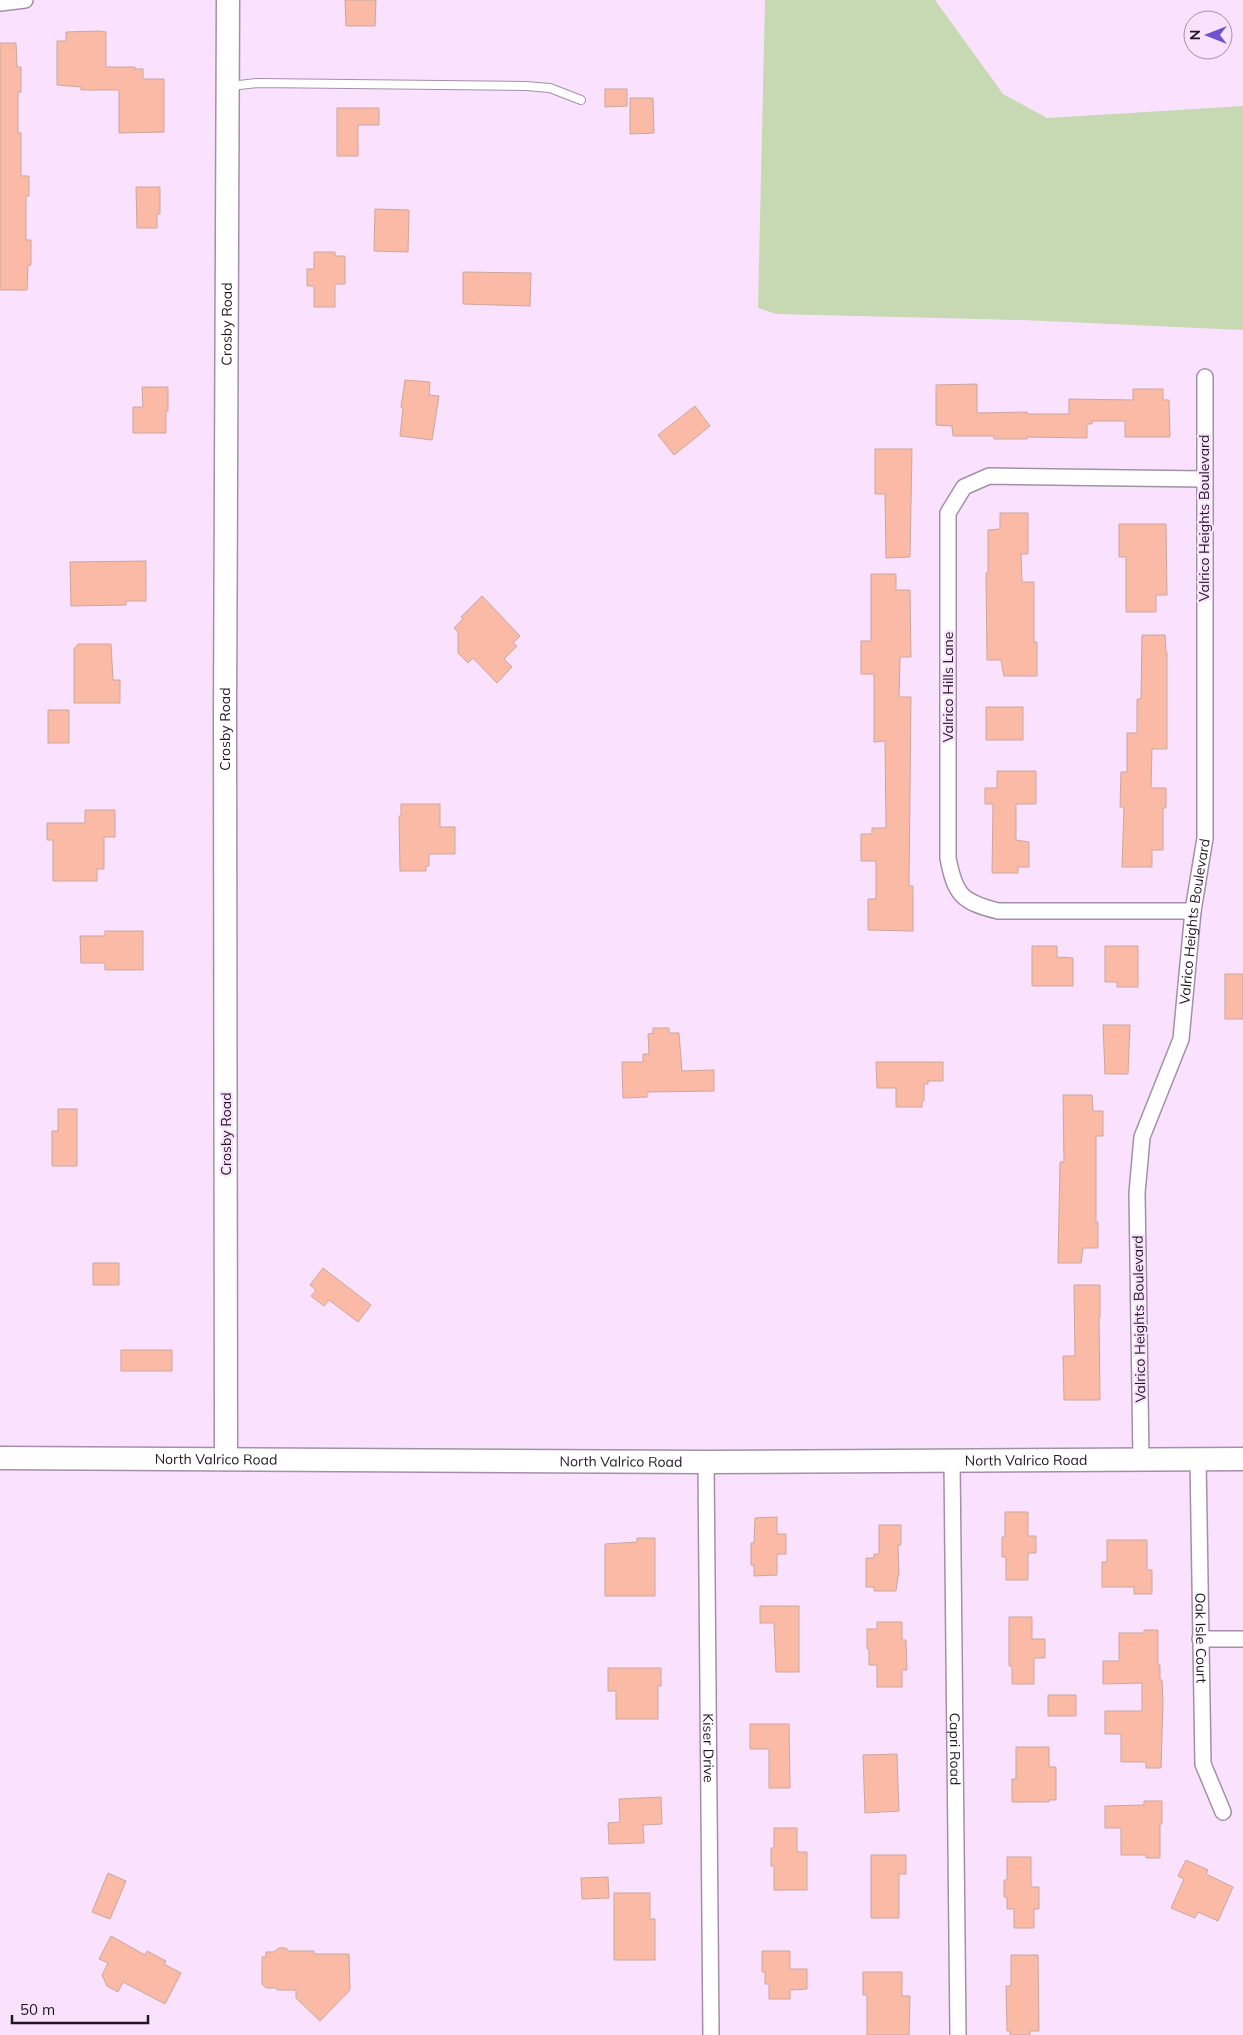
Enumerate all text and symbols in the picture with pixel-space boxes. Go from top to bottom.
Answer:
north arrow [1183,10,1233,60]
text: N [1186,30,1204,40]
street label: Crosby Road [217,282,236,366]
street label: Valrico Heights Boulevard [1195,435,1213,601]
street label: Valrico Hills Lane [939,632,957,742]
street label: Crosby Road [216,687,234,771]
street label: Valrico Heights Boulevard [1175,837,1214,1005]
street label: Crosby Road [217,1092,235,1176]
street label: Valrico Heights Boulevard [1129,1235,1149,1403]
street label: North Valrico Road [155,1450,277,1469]
street label: North Valrico Road [965,1451,1087,1470]
street label: North Valrico Road [560,1452,682,1471]
street label: Oak Isle Court [1191,1592,1211,1684]
street label: Kiser Drive [699,1713,718,1783]
street label: Capri Road [946,1713,964,1785]
scale bar [12,1992,149,2024]
text: 50 m [20,2000,55,2019]

